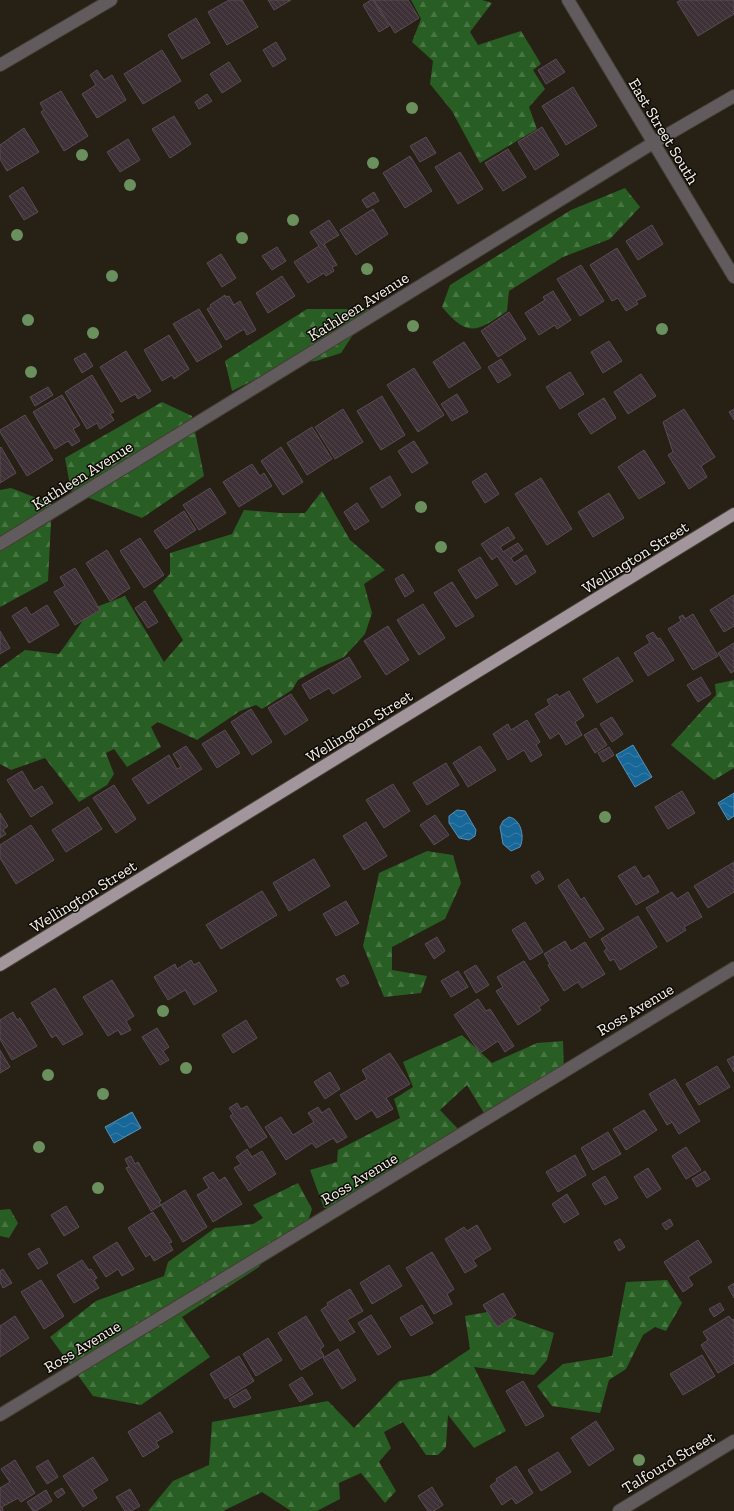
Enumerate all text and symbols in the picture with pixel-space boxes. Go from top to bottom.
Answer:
street label: East Street South [624,75,703,188]
street label: Kathleen Avenue [304,268,412,345]
street label: Kathleen Avenue [28,437,136,514]
street label: Wellington Street [579,517,692,598]
street label: Wellington Street [303,686,416,767]
street label: Wellington Street [27,856,140,937]
street label: Ross Avenue [594,979,677,1040]
street label: Ross Avenue [318,1148,401,1209]
street label: Ross Avenue [41,1316,124,1377]
street label: Talfourd Street [618,1427,718,1498]

